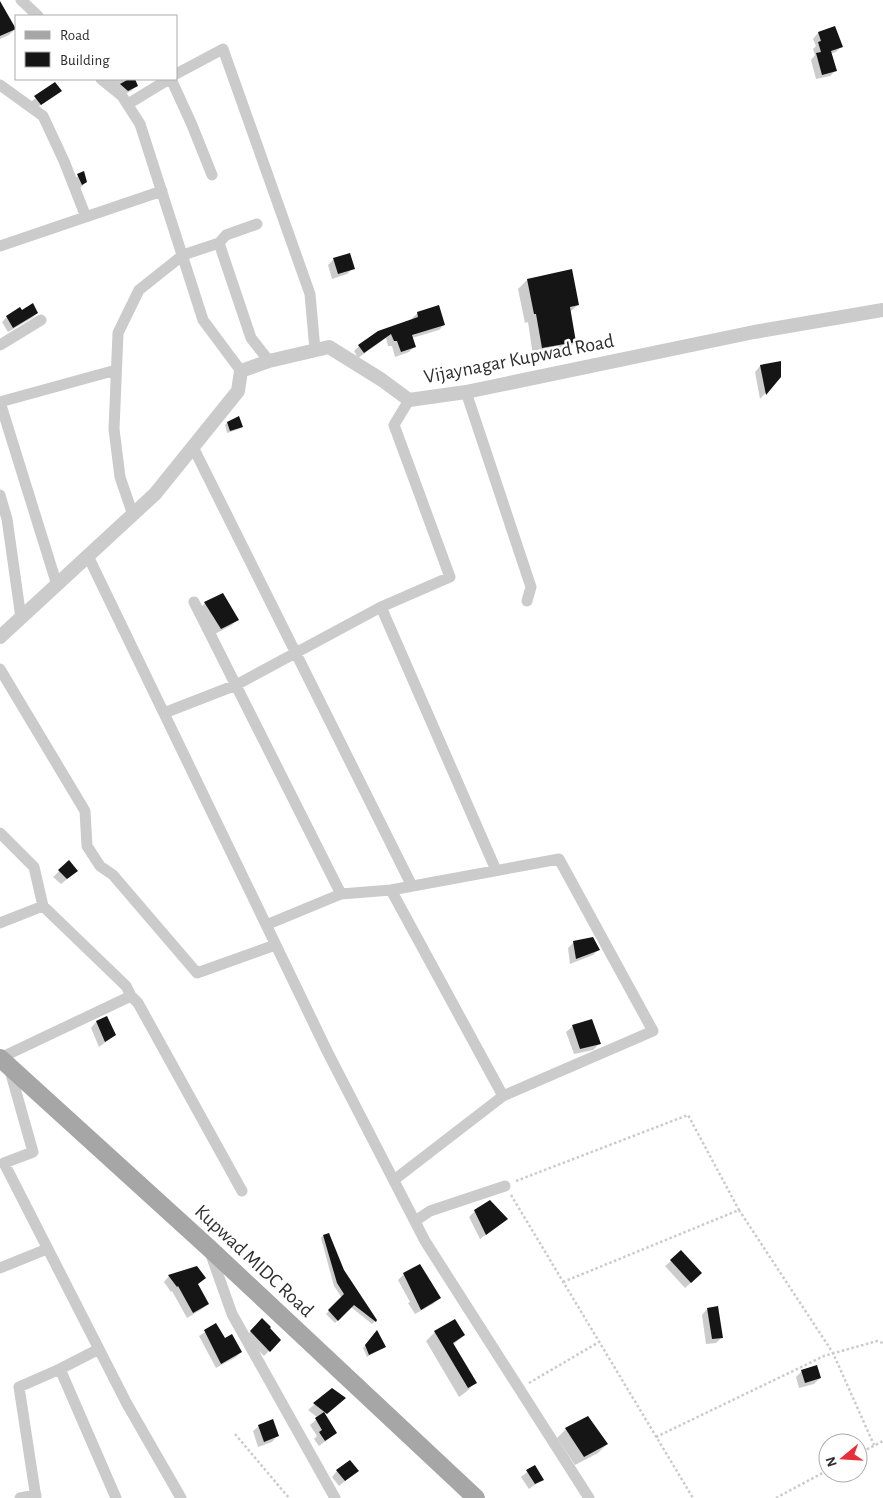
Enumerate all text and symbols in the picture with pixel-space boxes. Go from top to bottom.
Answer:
legend [15,15,178,80]
text: Road [60,28,90,43]
text: Building [60,53,110,68]
street label: Vijaynagar Kupwad Road [422,331,616,387]
street label: Kupwad MIDC Road [191,1201,317,1321]
north arrow [818,1433,868,1483]
text: N [823,1455,840,1469]

